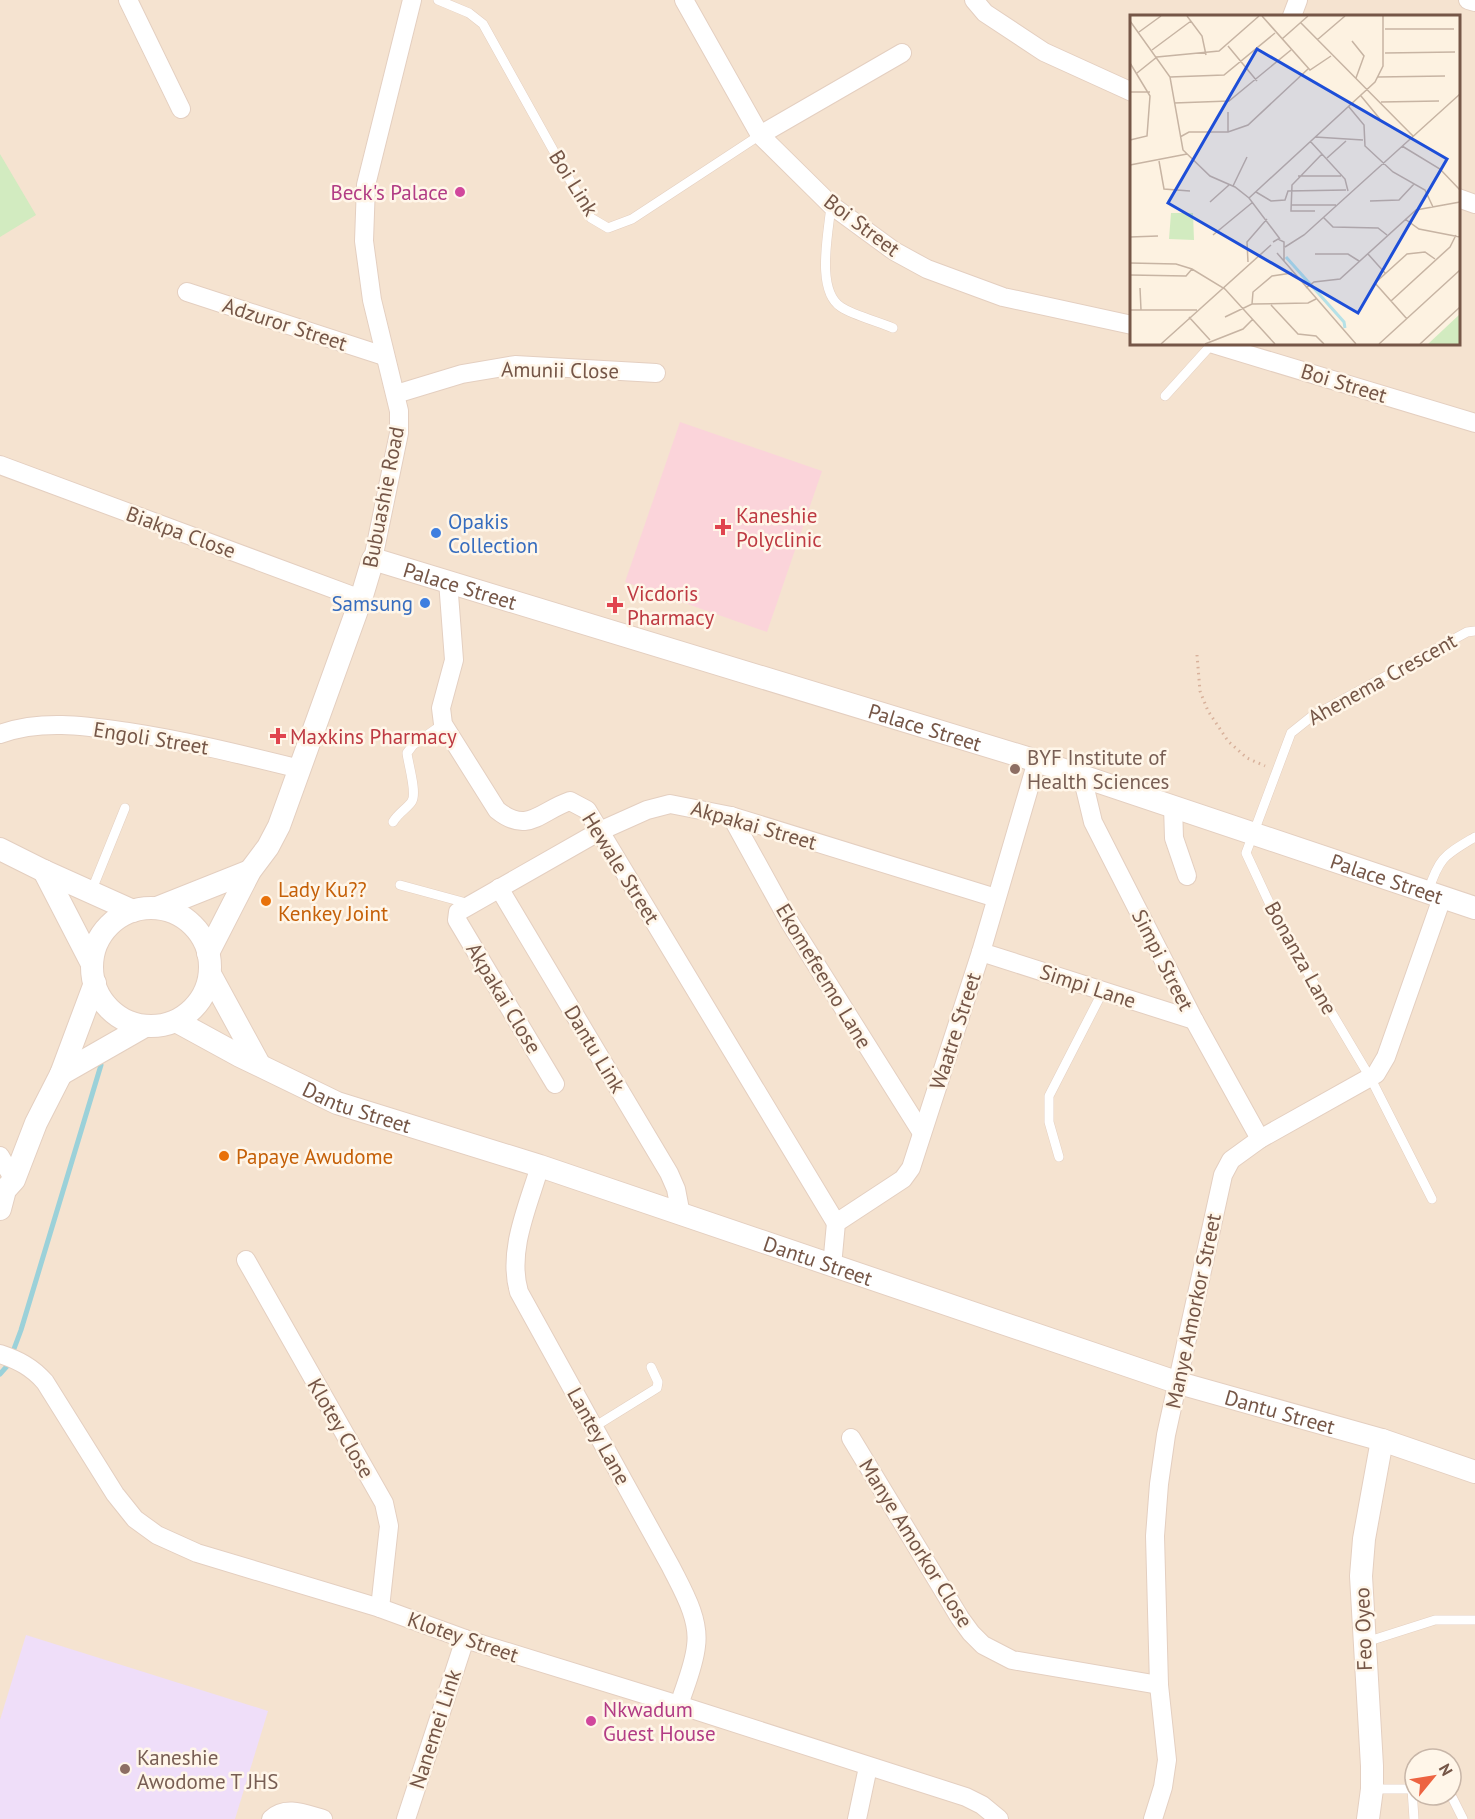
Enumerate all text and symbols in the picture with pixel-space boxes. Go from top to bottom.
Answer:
inset map [1130,15,1460,345]
street label: Boi Link [543,145,605,221]
place label: Beck's Palace [330,179,448,206]
marker: Beck's Palace [453,185,467,199]
street label: Boi Street [819,188,905,262]
street label: Adzuror Street [219,291,351,357]
street label: Amunii Close [501,355,619,385]
street label: Boi Street [1298,357,1390,409]
street label: Bubuashie Road [356,424,410,570]
street label: Biakpa Close [123,500,239,564]
place label: Kaneshie Polyclinic [736,502,822,553]
place label: Opakis Collection [448,508,538,559]
marker: Kaneshie Polyclinic [714,518,732,536]
marker: Opakis Collection [429,526,443,540]
street label: Palace Street [400,556,520,615]
place label: Vicdoris Pharmacy [626,580,714,631]
place label: Samsung [331,590,413,617]
marker: Samsung [418,596,432,610]
marker: Vicdoris Pharmacy [608,598,622,612]
street label: Ahenema Crescent [1303,627,1461,731]
street label: Palace Street [865,697,985,757]
street label: Engoli Street [91,716,211,760]
place label: Maxkins Pharmacy [290,723,457,750]
marker: Maxkins Pharmacy [271,729,285,743]
place label: BYF Institute of Health Sciences [1027,744,1169,795]
marker: BYF Institute of Health Sciences [1008,762,1022,776]
street label: Akpakai Street [688,794,820,856]
street label: Hewale Street [576,807,666,929]
street label: Palace Street [1327,847,1447,910]
place label: Lady Ku?? Kenkey Joint [278,876,388,927]
marker: Lady Ku?? Kenkey Joint [259,894,273,908]
street label: Bonanza Lane [1259,897,1343,1019]
street label: Ekomefeemo Lane [770,899,878,1053]
street label: Simpi Street [1126,905,1200,1015]
street label: Akpakai Close [460,938,548,1058]
street label: Simpi Lane [1037,958,1139,1014]
street label: Waatre Street [923,969,987,1093]
street label: Dantu Link [558,1000,632,1098]
street label: Dantu Street [298,1075,414,1139]
place label: Papaye Awudome [236,1143,393,1170]
marker: Papaye Awudome [217,1149,231,1163]
street label: Manye Amorkor Street [1159,1211,1227,1411]
street label: Dantu Street [760,1229,876,1291]
street label: Klotey Close [302,1373,380,1483]
street label: Lantey Lane [561,1383,637,1489]
street label: Dantu Street [1222,1383,1338,1440]
street label: Manye Amorkor Close [853,1454,979,1632]
street label: Feo Oyeo [1348,1587,1378,1671]
street label: Klotey Street [404,1605,522,1669]
street label: Nanemei Link [403,1666,467,1792]
place label: Nkwadum Guest House [603,1696,716,1747]
marker: Nkwadum Guest House [584,1714,598,1728]
place label: Kaneshie Awodome T JHS [137,1744,278,1795]
north arrow [1403,1747,1463,1807]
text: N [1435,1760,1457,1779]
marker: Kaneshie Awodome T JHS [118,1762,132,1776]

